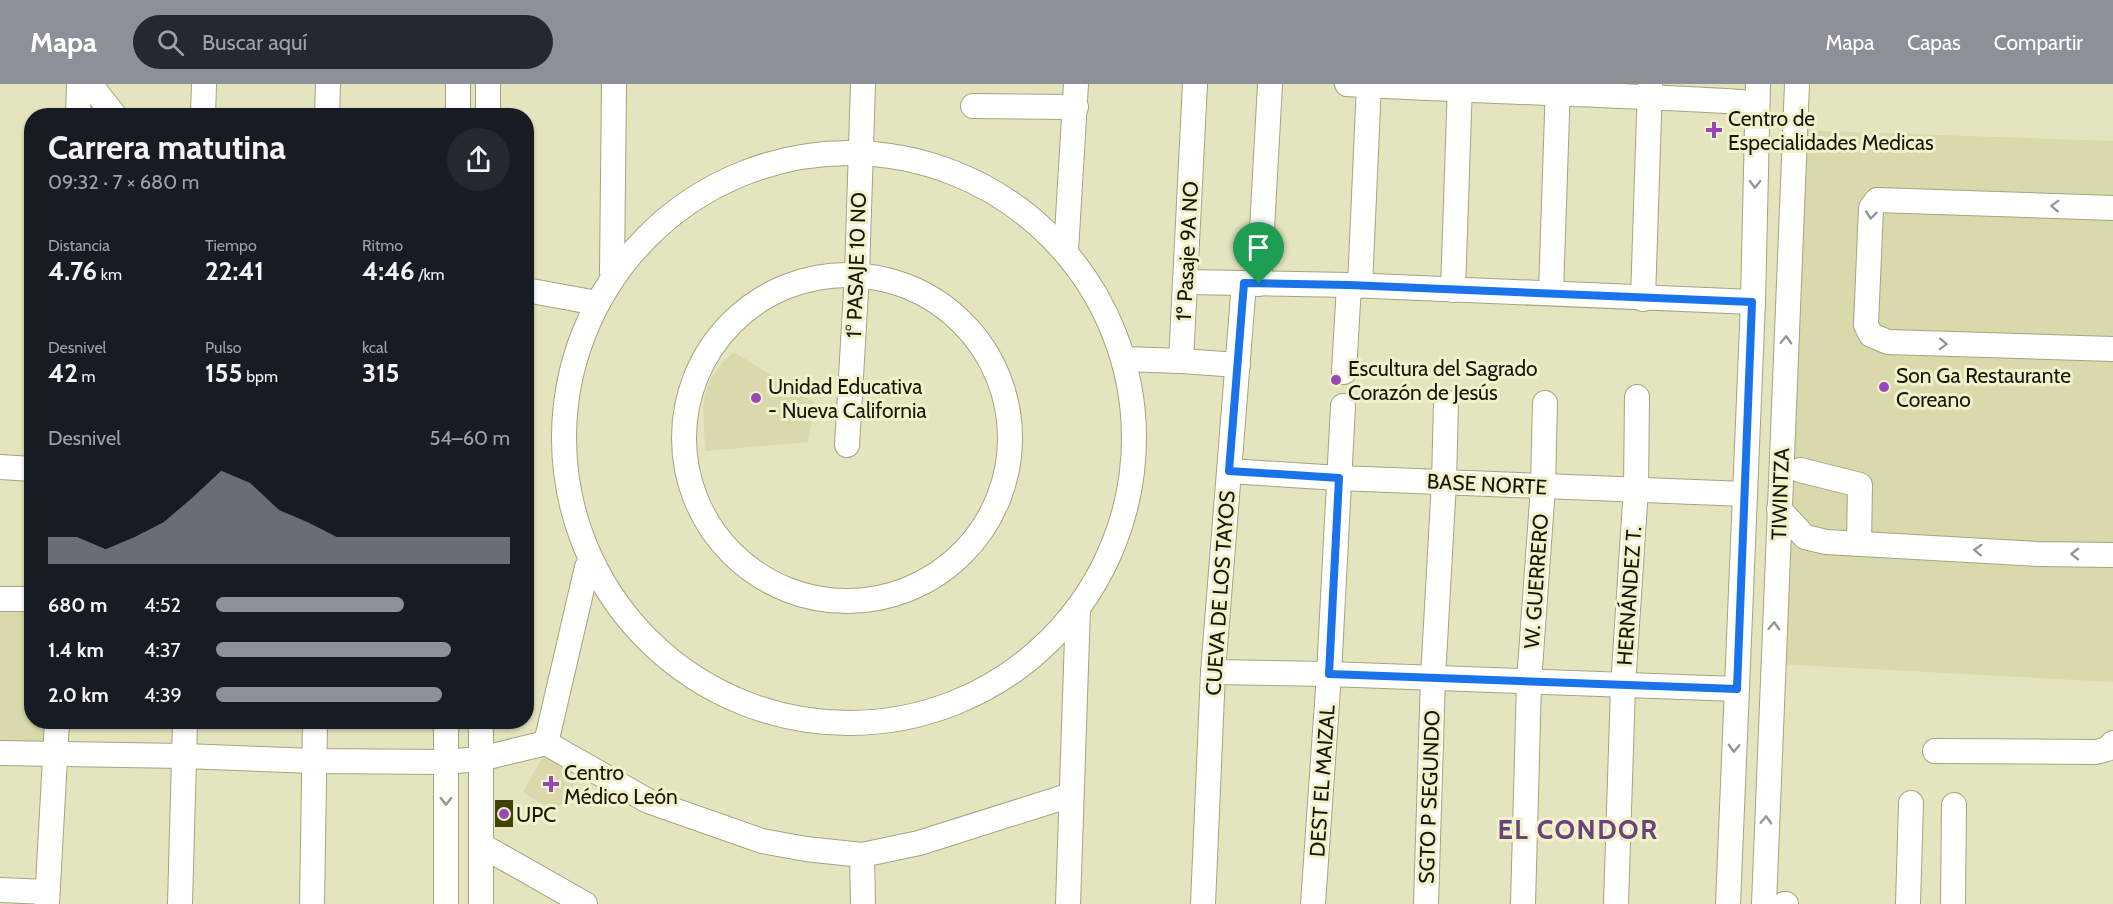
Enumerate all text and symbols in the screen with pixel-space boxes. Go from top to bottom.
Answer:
search box [133,15,553,69]
text: Mapa [30,25,97,59]
icon: search [154,26,187,59]
text: Buscar aquí [202,29,307,56]
text: Mapa [1826,30,1874,55]
text: Capas [1907,30,1961,55]
text: Compartir [1994,30,2083,55]
place label: Centro de Especialidades Medicas [1728,106,1934,155]
marker: Centro de Especialidades Medicas [1705,121,1723,139]
text: Carrera matutina [48,127,286,167]
button: share [447,128,510,191]
text: 09:32 · 7 × 680 m [48,170,199,194]
street label: 1º Pasaje 9A NO [1171,180,1204,322]
one-way arrow [1749,180,1761,189]
street label: 1° PASAJE 10 NO [841,192,871,338]
one-way arrow [2050,199,2059,212]
one-way arrow [1865,210,1878,220]
pin [1233,222,1284,284]
icon: arrive [1242,231,1275,264]
text: Distancia [48,236,110,255]
text: Tiempo [205,236,257,255]
text: Ritmo [362,236,403,255]
text: 4.76 [48,255,97,287]
text: 22:41 [205,255,264,287]
text: 4:46 [362,255,415,287]
text: km [97,265,122,284]
text: /km [415,265,445,284]
one-way arrow [1780,336,1793,345]
one-way arrow [1938,337,1947,350]
text: Desnivel [48,338,106,357]
text: Pulso [205,338,242,357]
text: kcal [362,338,388,357]
place label: Escultura del Sagrado Corazón de Jesús [1348,356,1538,405]
text: 42 [48,357,78,389]
text: 155 [205,357,243,389]
text: 315 [362,357,400,389]
place label: Son Ga Restaurante Coreano [1896,363,2071,412]
text: m [78,367,96,386]
text: bpm [243,367,278,386]
marker: Escultura del Sagrado Corazón de Jesús [1329,373,1343,387]
place label: Unidad Educativa - Nueva California [768,374,927,423]
marker: Son Ga Restaurante Coreano [1877,380,1891,394]
marker: Unidad Educativa - Nueva California [749,391,763,405]
text: Desnivel [48,426,121,450]
text: 54–60 m [429,426,510,450]
street label: TIWINTZA [1766,447,1794,541]
street label: BASE NORTE [1426,468,1548,500]
street label: CUEVA DE LOS TAYOS [1200,490,1240,696]
street label: W. GUERRERO [1519,513,1553,649]
street label: HERNÁNDEZ T. [1612,526,1646,666]
one-way arrow [1974,544,1983,557]
one-way arrow [2070,548,2079,561]
text: 680 m [48,593,107,617]
text: 4:52 [144,593,181,617]
one-way arrow [1768,621,1781,630]
text: 1.4 km [48,638,104,662]
text: 4:37 [144,638,181,662]
text: 2.0 km [48,683,109,707]
text: 4:39 [144,683,182,707]
street label: DEST EL MAIZAL [1304,704,1340,858]
street label: SGTO P SEGUNDO [1413,710,1445,884]
one-way arrow [1728,743,1741,752]
place label: Centro Médico León [564,760,678,809]
marker: Centro Médico León [542,775,560,793]
one-way arrow [440,796,452,805]
place label: UPC [516,802,556,827]
marker: UPC [497,807,511,821]
district label: EL CONDOR [1497,813,1659,846]
one-way arrow [1760,816,1773,825]

